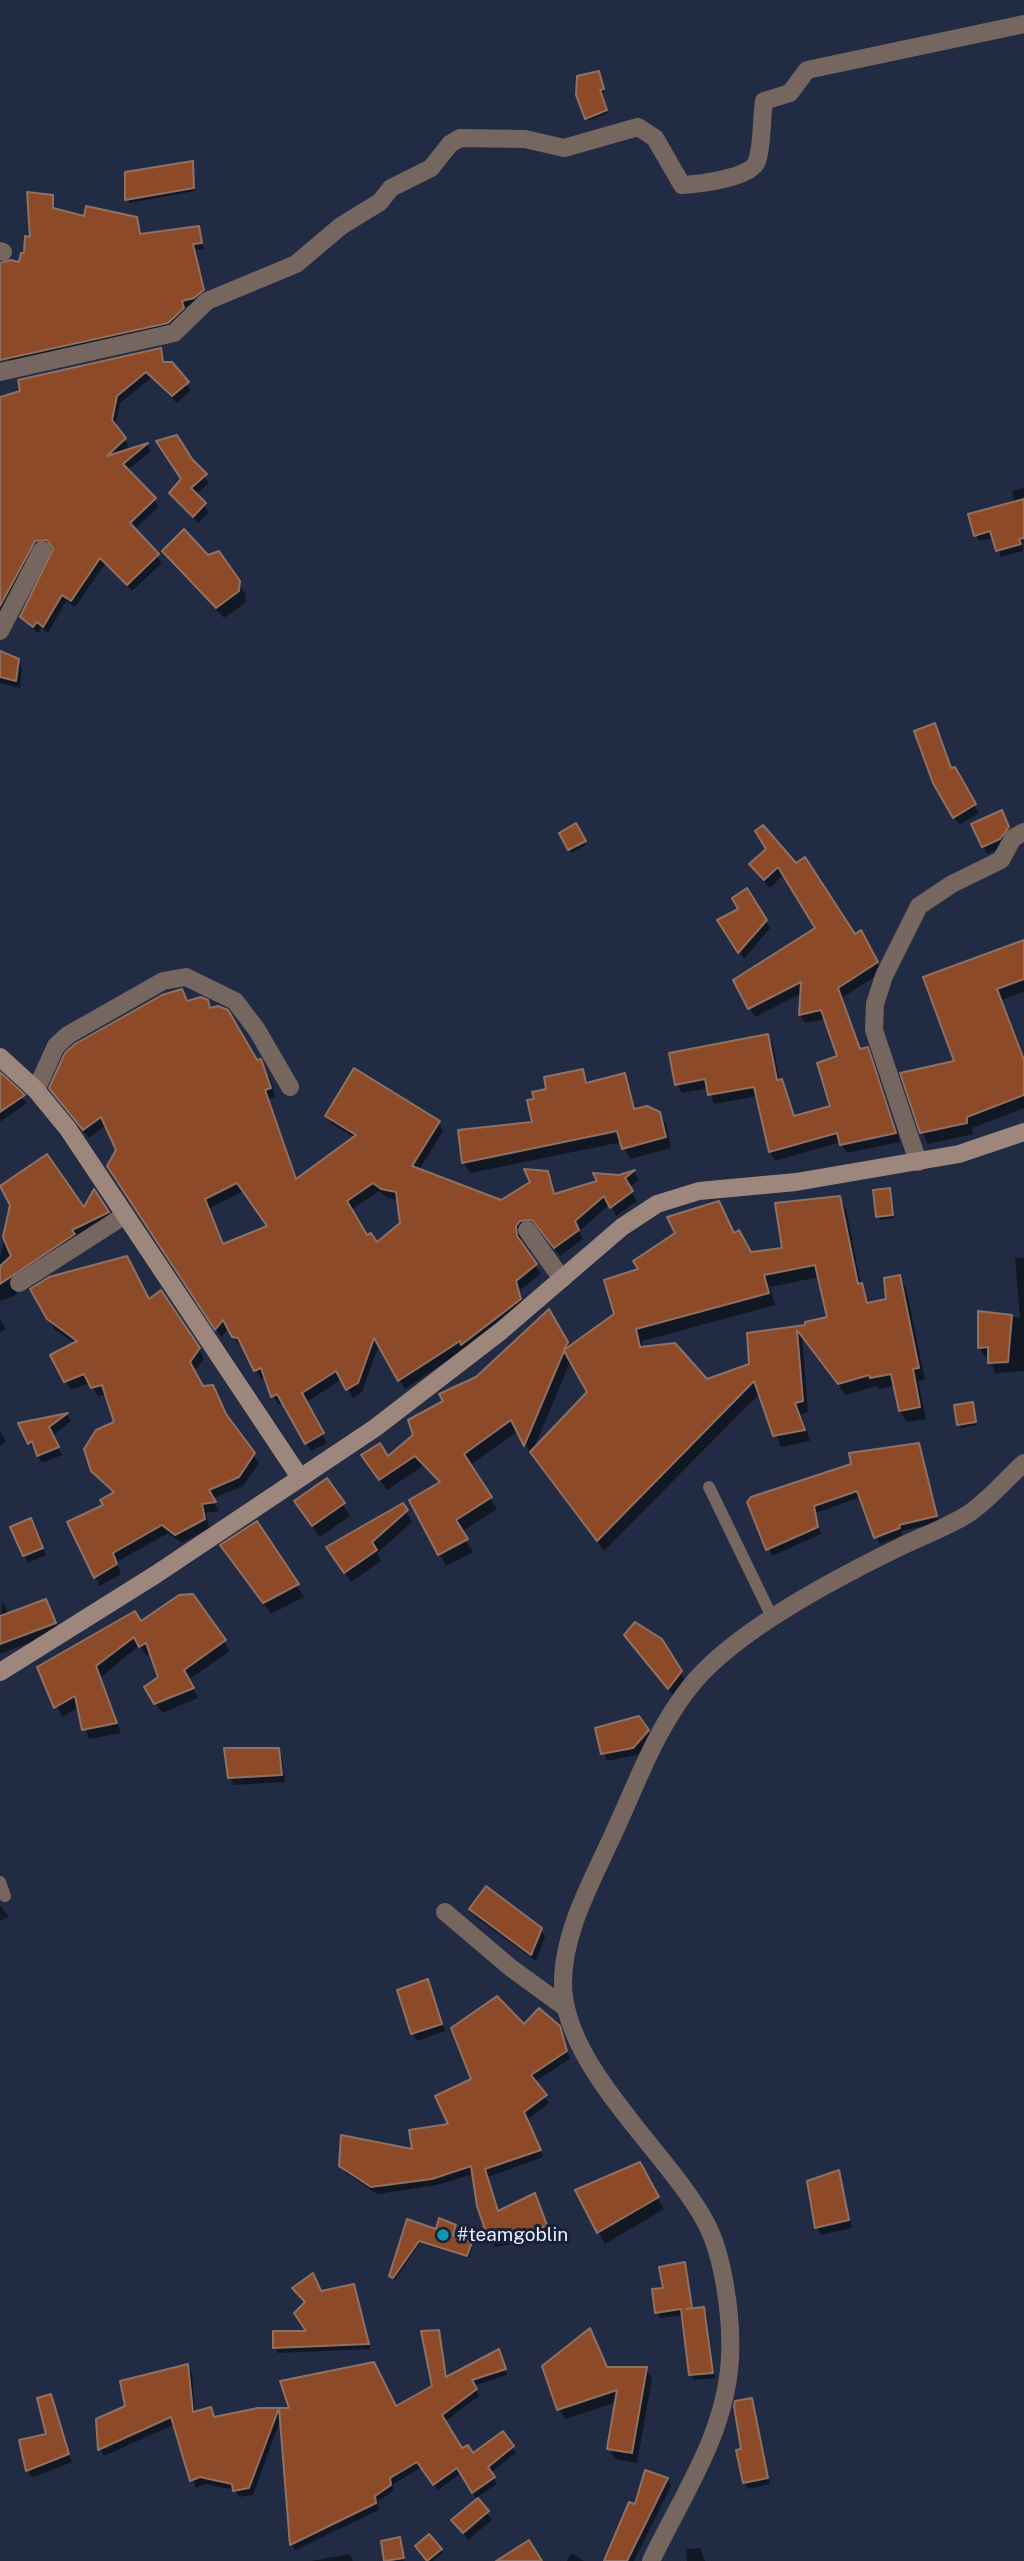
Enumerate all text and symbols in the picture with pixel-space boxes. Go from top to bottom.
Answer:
place label: #teamgoblin [457,2224,568,2246]
marker: #teamgoblin [435,2227,451,2243]

